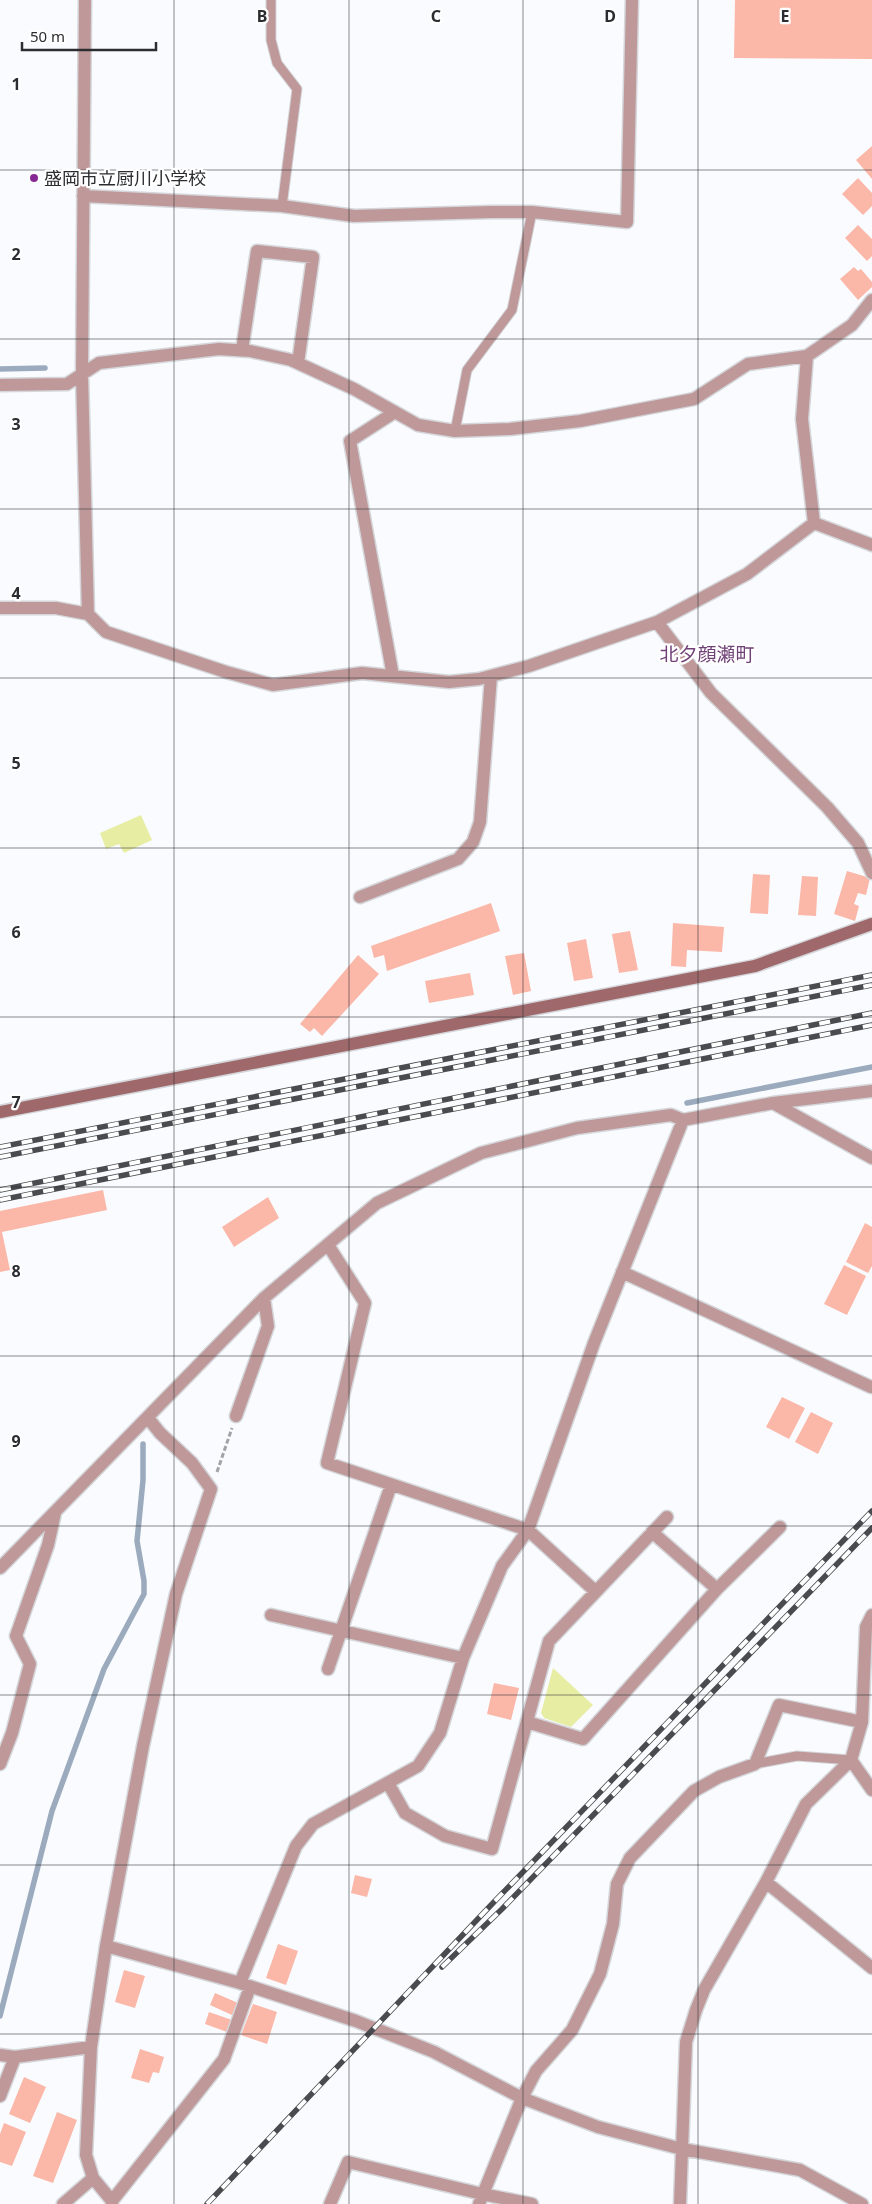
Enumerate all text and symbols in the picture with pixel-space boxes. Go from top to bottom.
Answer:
text: B [257,5,267,27]
text: C [431,5,441,27]
text: D [604,5,616,27]
text: E [781,5,790,27]
scale bar [22,20,156,52]
text: 50 m [30,26,65,46]
text: 1 [11,73,21,95]
place label: 盛岡市立厨川小学校 [44,166,206,190]
marker: 盛岡市立厨川小学校 [28,172,40,184]
text: 2 [11,243,21,265]
text: 3 [11,413,21,435]
text: 4 [11,582,21,604]
district label: 北夕顔瀬町 [659,641,755,667]
text: 5 [11,752,21,774]
text: 6 [11,921,21,943]
text: 7 [11,1091,21,1113]
text: 8 [11,1260,21,1282]
text: 9 [11,1430,21,1452]

